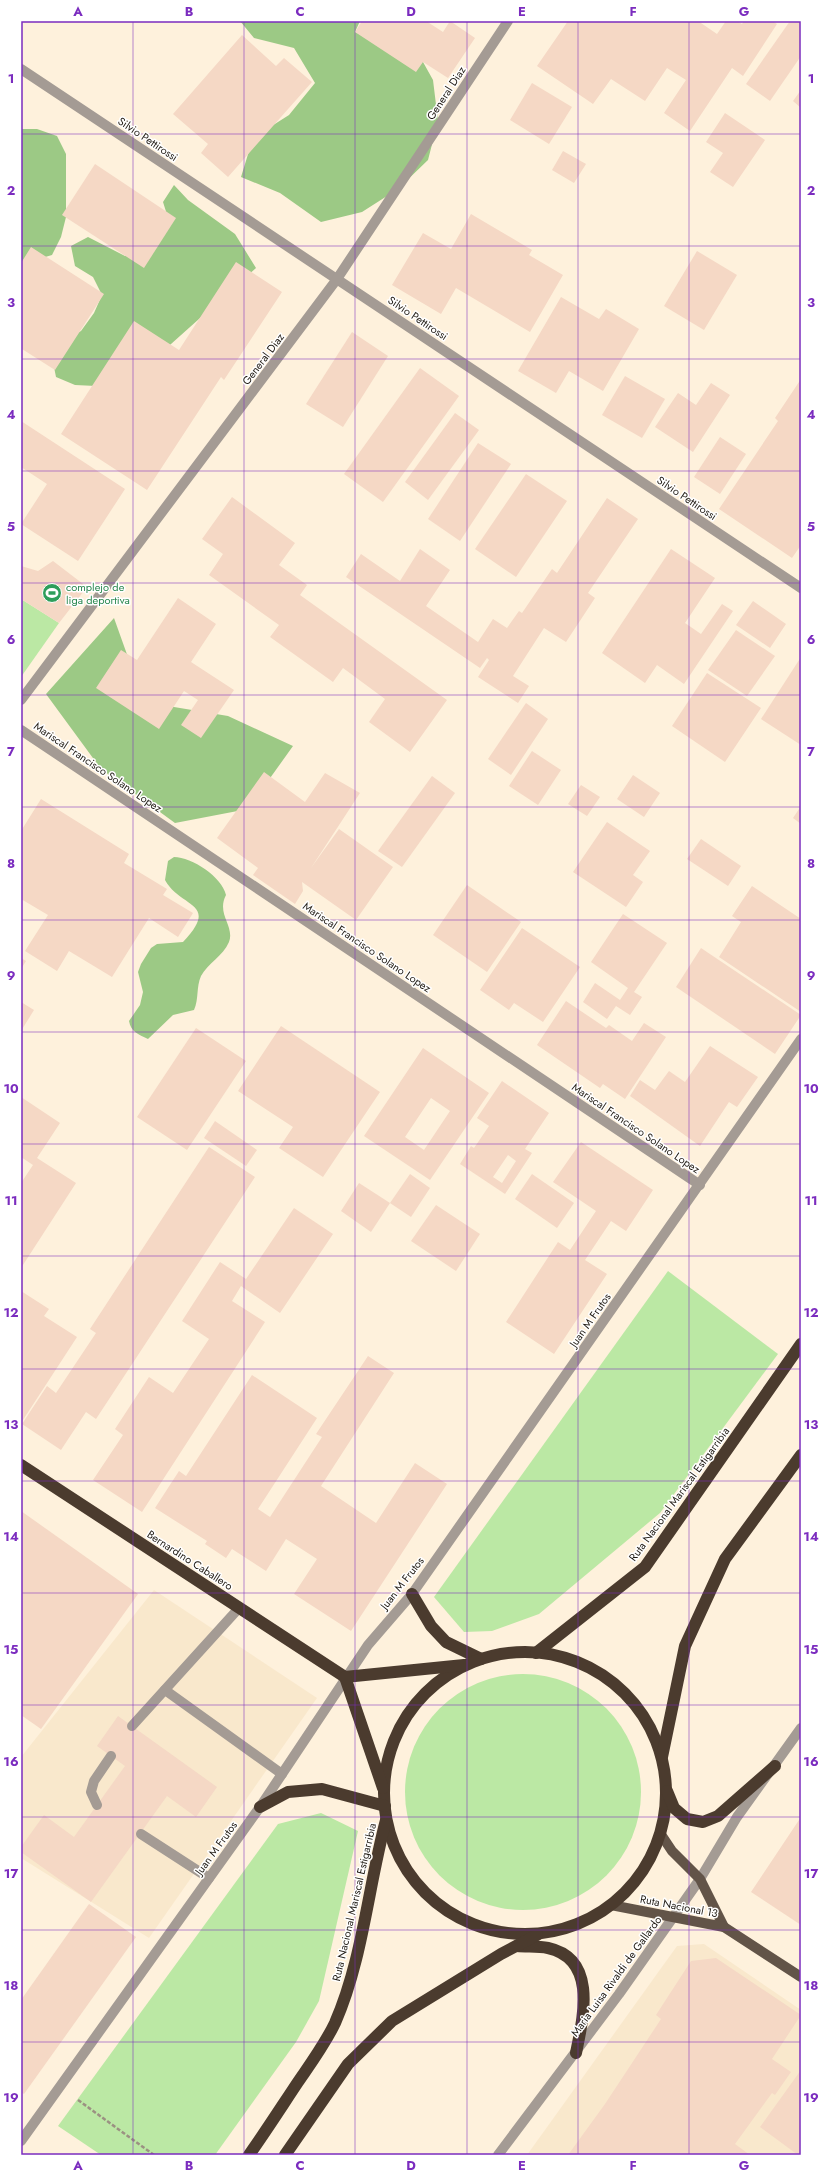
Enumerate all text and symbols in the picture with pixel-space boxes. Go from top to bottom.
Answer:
text: A [72,2,83,21]
text: B [185,2,194,21]
text: C [295,2,305,21]
text: D [406,2,416,21]
text: E [518,2,526,21]
text: F [629,2,637,21]
text: G [739,2,750,21]
street label: General Diaz [423,63,469,123]
text: 1 [8,69,14,88]
text: 1 [808,69,814,88]
street label: Silvio Pettirossi [115,113,181,165]
text: 2 [7,181,15,200]
text: 2 [807,181,815,200]
street label: Silvio Pettirossi [385,292,451,344]
text: 3 [7,293,15,312]
text: 3 [807,293,815,312]
street label: General Diaz [238,330,288,388]
text: 4 [6,405,16,424]
text: 4 [806,405,816,424]
street label: Silvio Pettirossi [654,472,720,524]
text: 5 [7,517,15,536]
text: 5 [807,517,815,536]
place label: complejo de liga deportiva [66,579,130,608]
sports icon: complejo de liga deportiva [41,582,63,604]
text: 6 [7,630,16,649]
text: 6 [807,630,816,649]
street label: Mariscal Francisco Solano Lopez [31,718,165,816]
text: 7 [7,742,15,761]
text: 7 [807,742,815,761]
text: 8 [7,854,15,873]
text: 8 [807,854,815,873]
street label: Mariscal Francisco Solano Lopez [300,898,434,996]
text: 9 [7,966,16,985]
text: 9 [807,966,816,985]
text: 10 [3,1079,19,1098]
street label: Mariscal Francisco Solano Lopez [569,1079,703,1177]
text: 10 [803,1079,819,1098]
text: 11 [4,1191,18,1210]
text: 11 [804,1191,818,1210]
street label: Juan M Frutos [564,1289,615,1352]
text: 12 [3,1303,19,1322]
text: 12 [803,1303,819,1322]
text: 13 [4,1415,18,1434]
text: 13 [804,1415,818,1434]
street label: Ruta Nacional Mariscal Estigarribia [625,1424,733,1564]
street label: Bernardino Caballero [144,1526,236,1594]
text: 14 [3,1527,19,1546]
text: 14 [803,1527,819,1546]
street label: Juan M Frutos [375,1553,428,1614]
text: 15 [3,1640,19,1659]
text: 15 [803,1640,819,1659]
text: 16 [3,1752,19,1771]
text: 16 [803,1752,819,1771]
street label: Juan M Frutos [190,1817,241,1880]
street label: Ruta Nacional Mariscal Estigarribia [328,1821,380,1983]
text: 17 [4,1864,18,1883]
text: 17 [804,1864,818,1883]
street label: Ruta Nacional 13 [639,1891,719,1921]
street label: Maria Luisa Rivaldi de Gallardo [567,1912,665,2040]
text: 18 [4,1976,18,1995]
text: 18 [804,1976,818,1995]
text: 19 [3,2088,19,2107]
text: 19 [803,2088,819,2107]
text: A [72,2156,83,2175]
text: B [185,2156,194,2175]
text: C [295,2156,305,2175]
text: D [406,2156,416,2175]
text: E [518,2156,526,2175]
text: F [629,2156,637,2175]
text: G [739,2156,750,2175]

